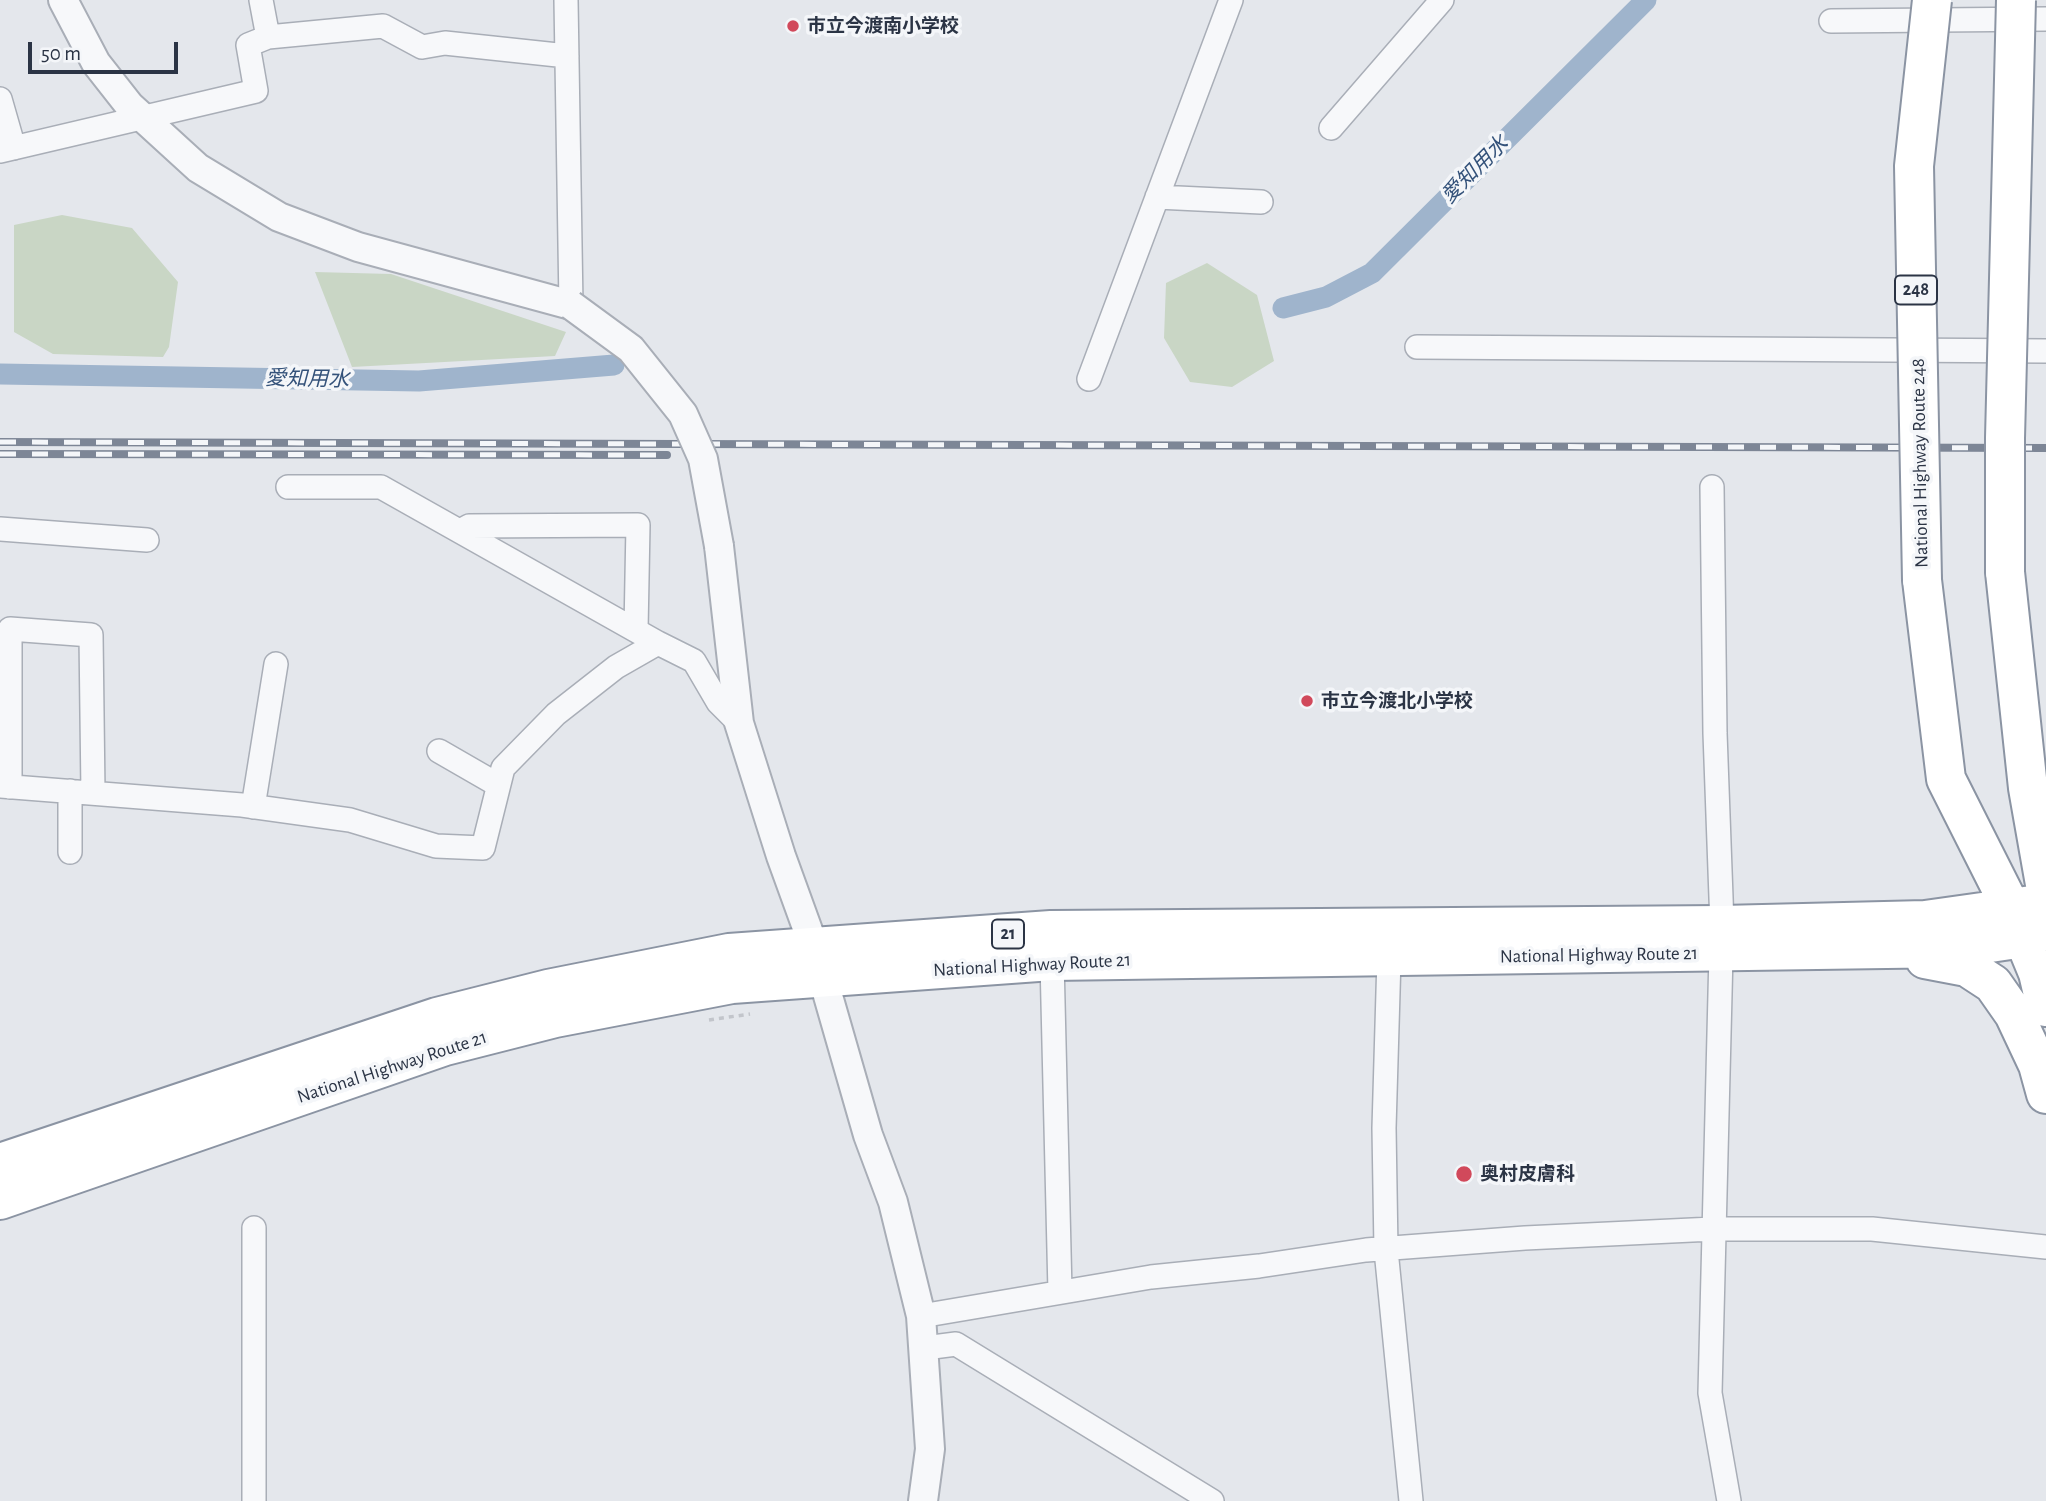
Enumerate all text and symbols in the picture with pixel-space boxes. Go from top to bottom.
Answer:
place label: 市立今渡南小学校 [807,15,959,37]
marker: 市立今渡南小学校 [785,18,801,34]
scale bar [32,28,182,72]
text: 50 m [41,43,81,64]
water label: 愛知用水 [1436,131,1514,209]
road number: 248 [1895,276,1937,304]
street label: National Highway Route 248 [1907,358,1933,568]
water label: 愛知用水 [265,366,349,392]
place label: 市立今渡北小学校 [1321,690,1473,712]
marker: 市立今渡北小学校 [1299,693,1315,709]
road number: 21 [992,919,1024,948]
street label: National Highway Route 21 [1500,942,1698,968]
street label: National Highway Route 21 [933,948,1131,982]
street label: National Highway Route 21 [294,1026,490,1108]
place label: 奥村皮膚科 [1480,1163,1575,1185]
marker: 奥村皮膚科 [1454,1164,1474,1184]

